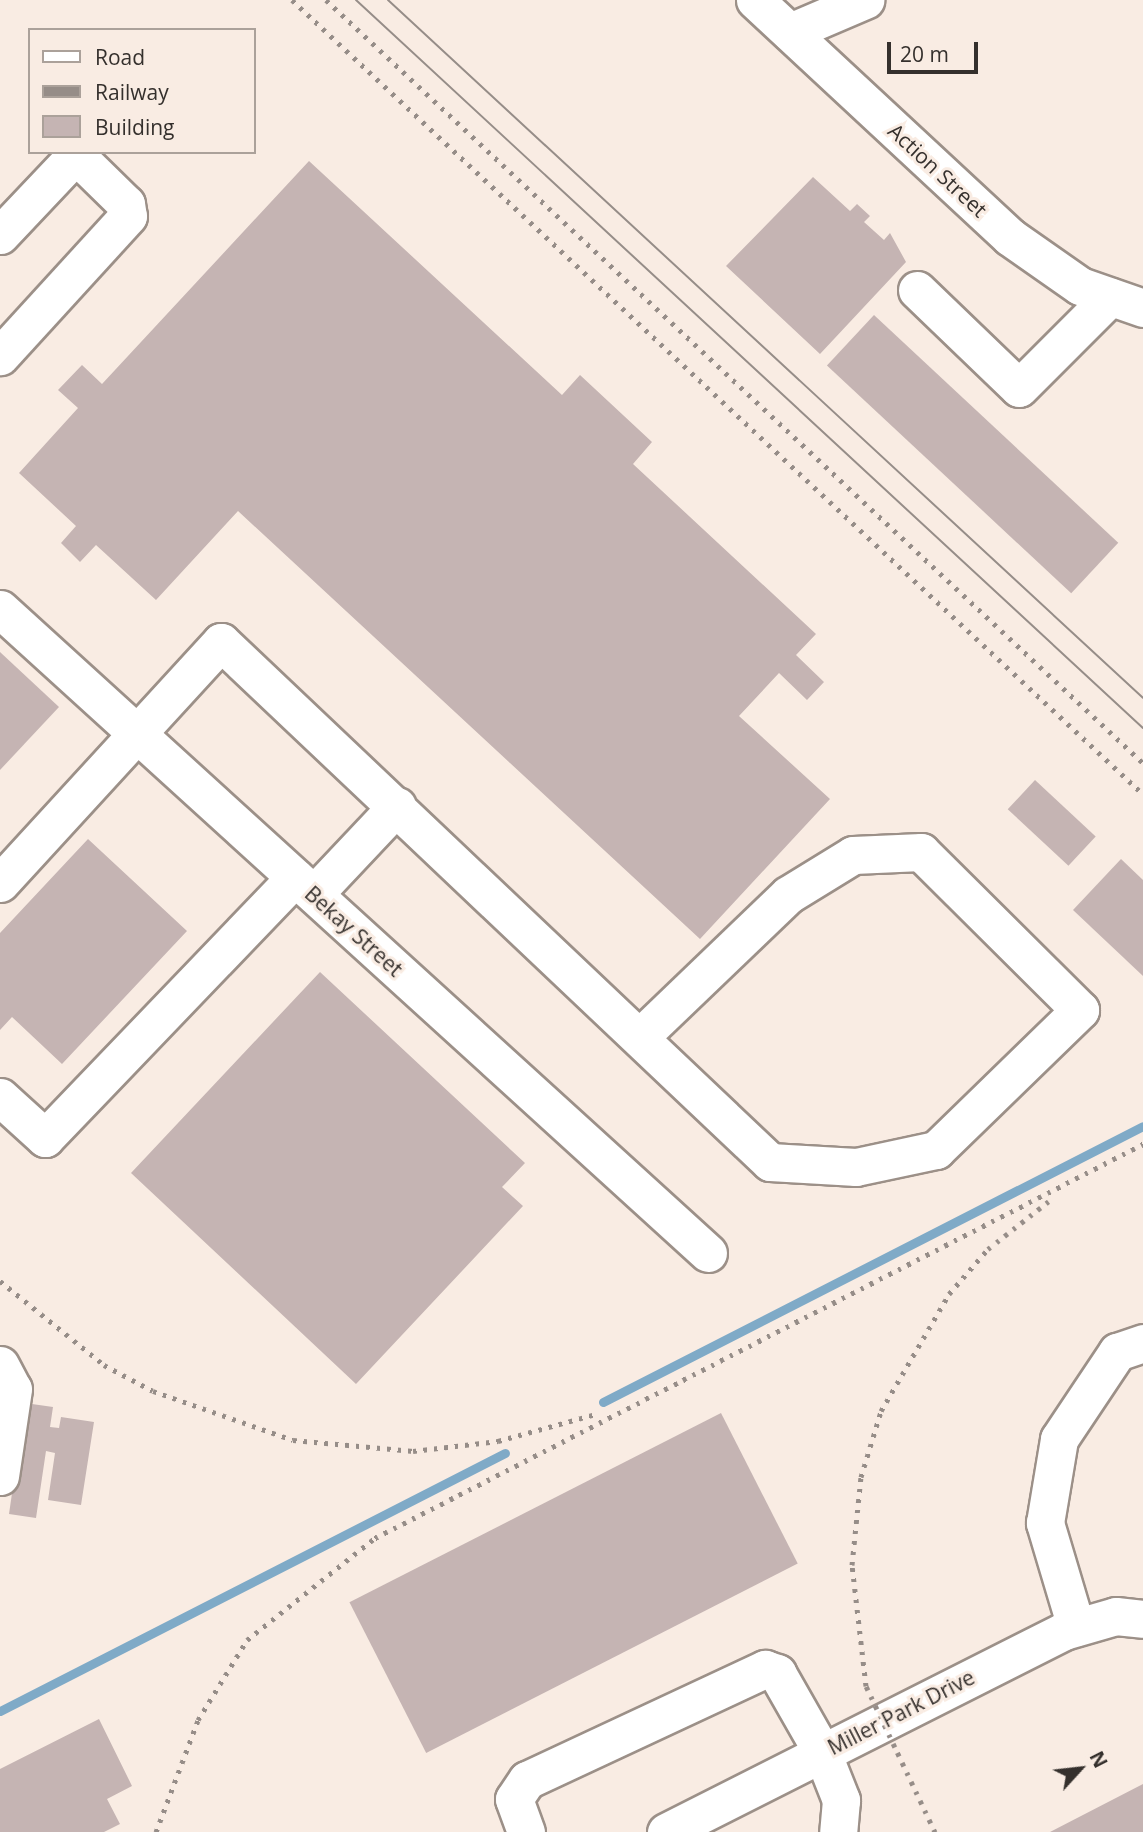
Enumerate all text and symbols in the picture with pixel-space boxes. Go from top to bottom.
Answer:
legend [28,28,256,154]
scale bar [891,28,982,72]
text: 20 m [900,40,949,68]
text: Road [95,43,145,71]
text: Railway [95,78,169,106]
text: Building [95,113,174,141]
street label: Action Street [883,118,993,222]
street label: Bekay Street [300,881,408,981]
street label: Miller Park Drive [823,1664,979,1760]
north arrow [1045,1734,1115,1804]
text: N [1084,1747,1114,1772]

